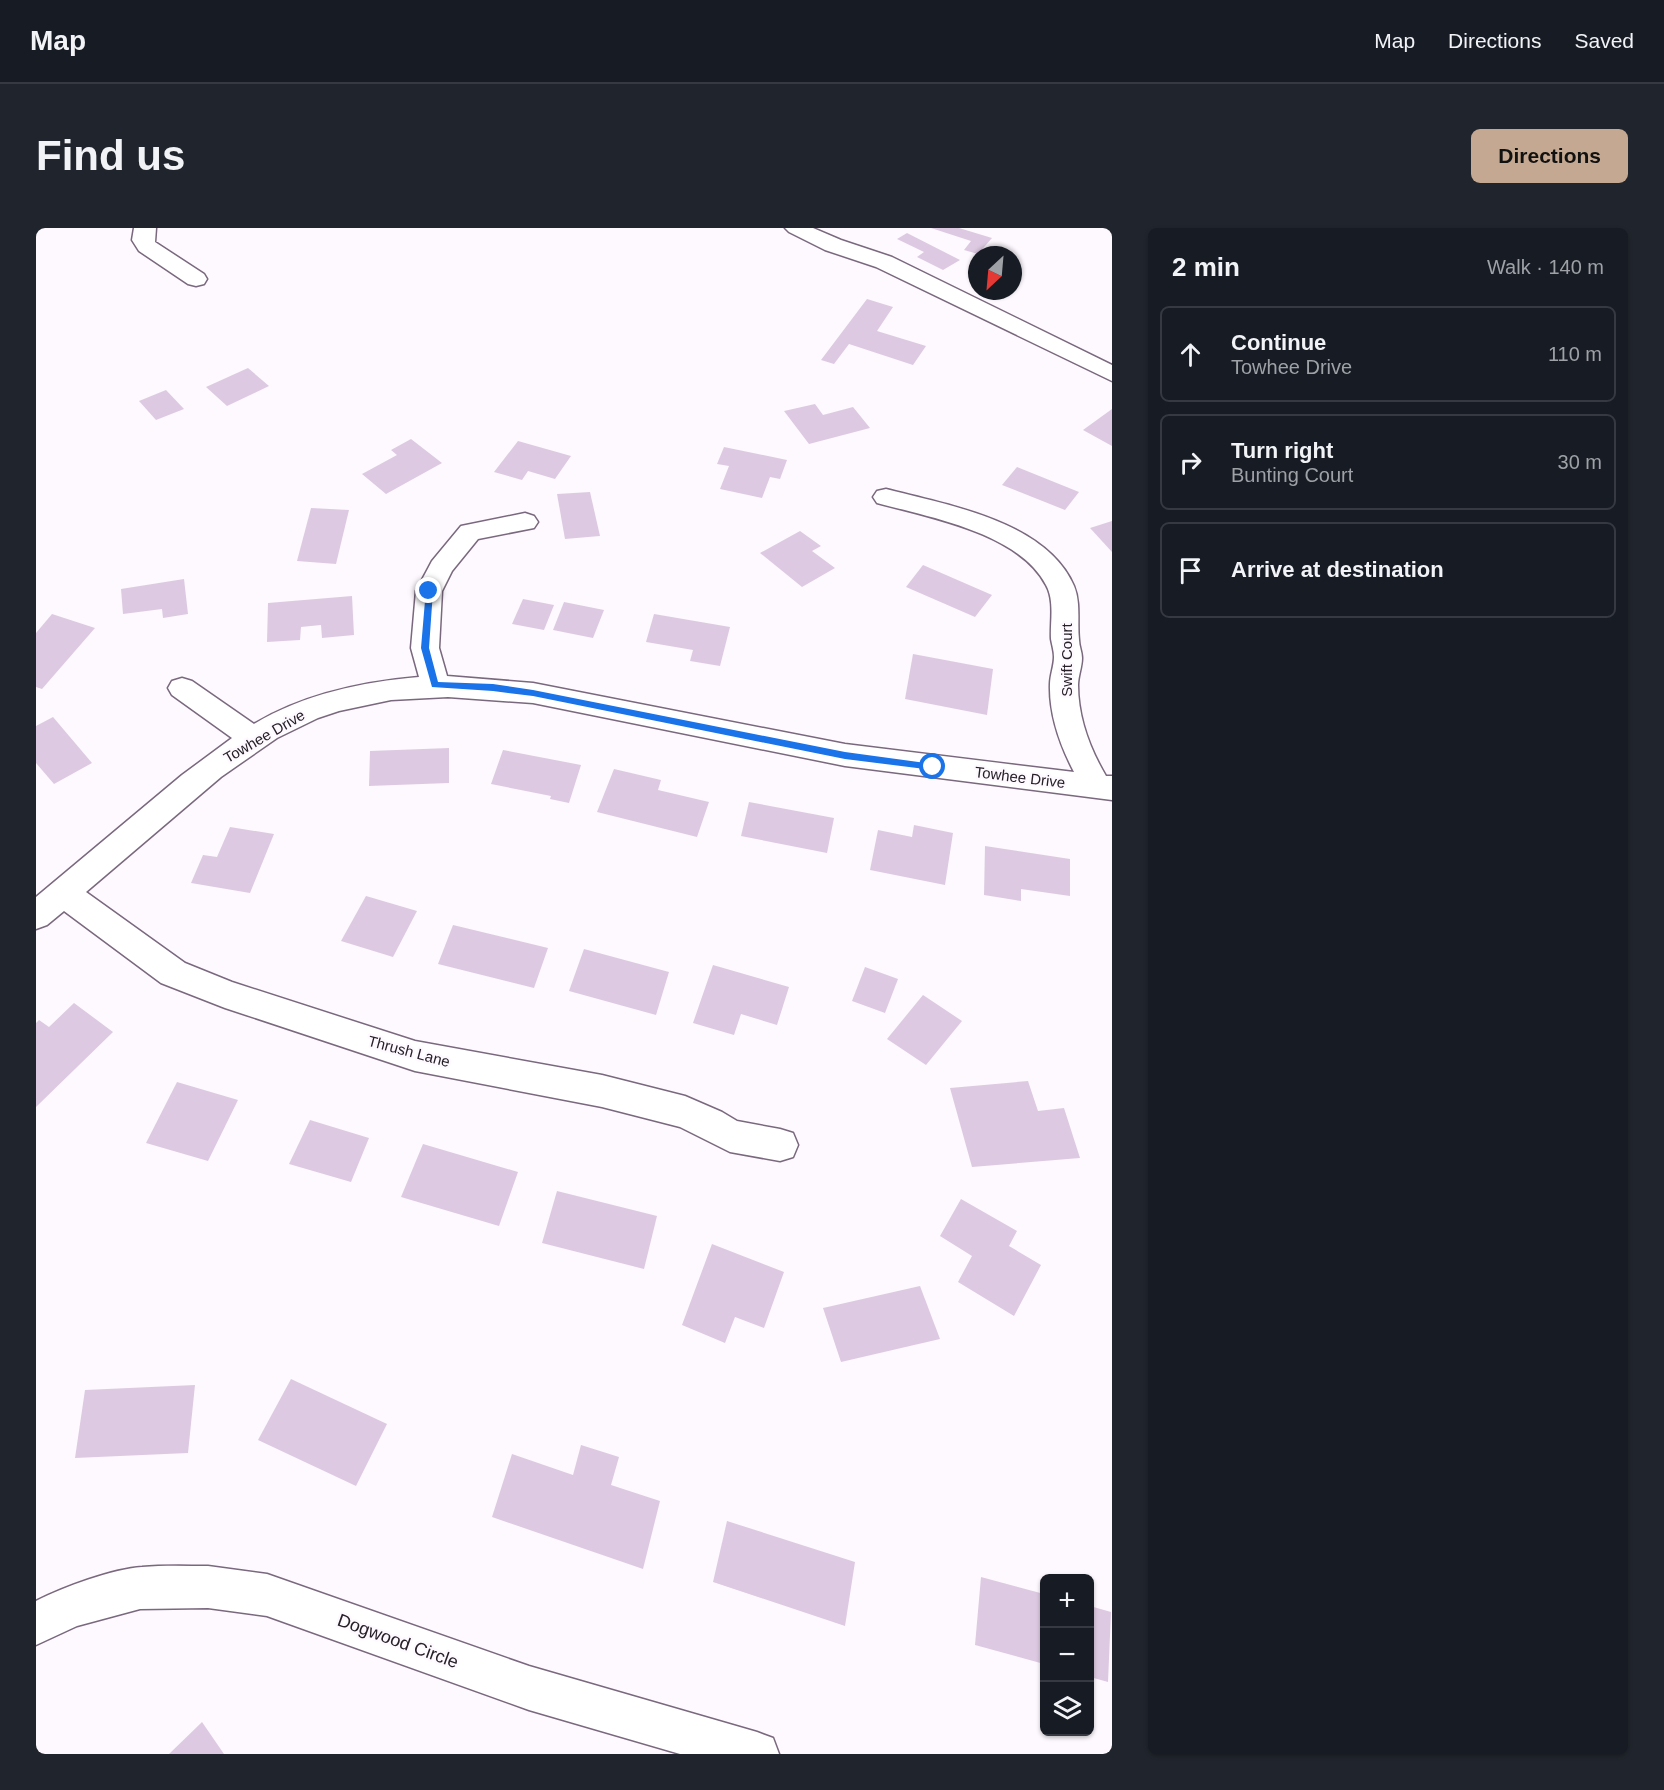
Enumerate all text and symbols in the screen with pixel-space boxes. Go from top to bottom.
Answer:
text: Map [30,25,86,56]
text: Map [1374,29,1415,52]
text: Directions [1448,29,1541,52]
text: Saved [1574,29,1634,52]
button: Directions [1471,129,1628,183]
text: Find us [36,132,185,179]
north arrow [968,246,1022,300]
text: 2 min [1172,252,1240,282]
text: Walk · 140 m [1487,256,1604,278]
text: Continue [1231,330,1326,355]
icon: ahead [1174,338,1207,371]
text: 110 m [1548,343,1602,365]
text: Towhee Drive [1231,356,1352,378]
text: Turn right [1231,438,1333,463]
icon: right [1174,446,1207,479]
text: 30 m [1558,451,1602,473]
text: Bunting Court [1231,464,1353,486]
icon: arrive [1174,554,1207,587]
text: Arrive at destination [1231,557,1444,582]
route end [415,577,441,603]
street label: Swift Court [1058,622,1075,697]
street label: Towhee Drive [220,706,308,766]
route start [919,753,945,779]
street label: Towhee Drive [974,763,1066,791]
street label: Thrush Lane [366,1032,452,1070]
map controls [1040,1574,1094,1736]
button: + [1040,1574,1094,1628]
street label: Dogwood Circle [335,1610,461,1672]
button: − [1040,1628,1094,1682]
button: layers [1040,1682,1094,1736]

